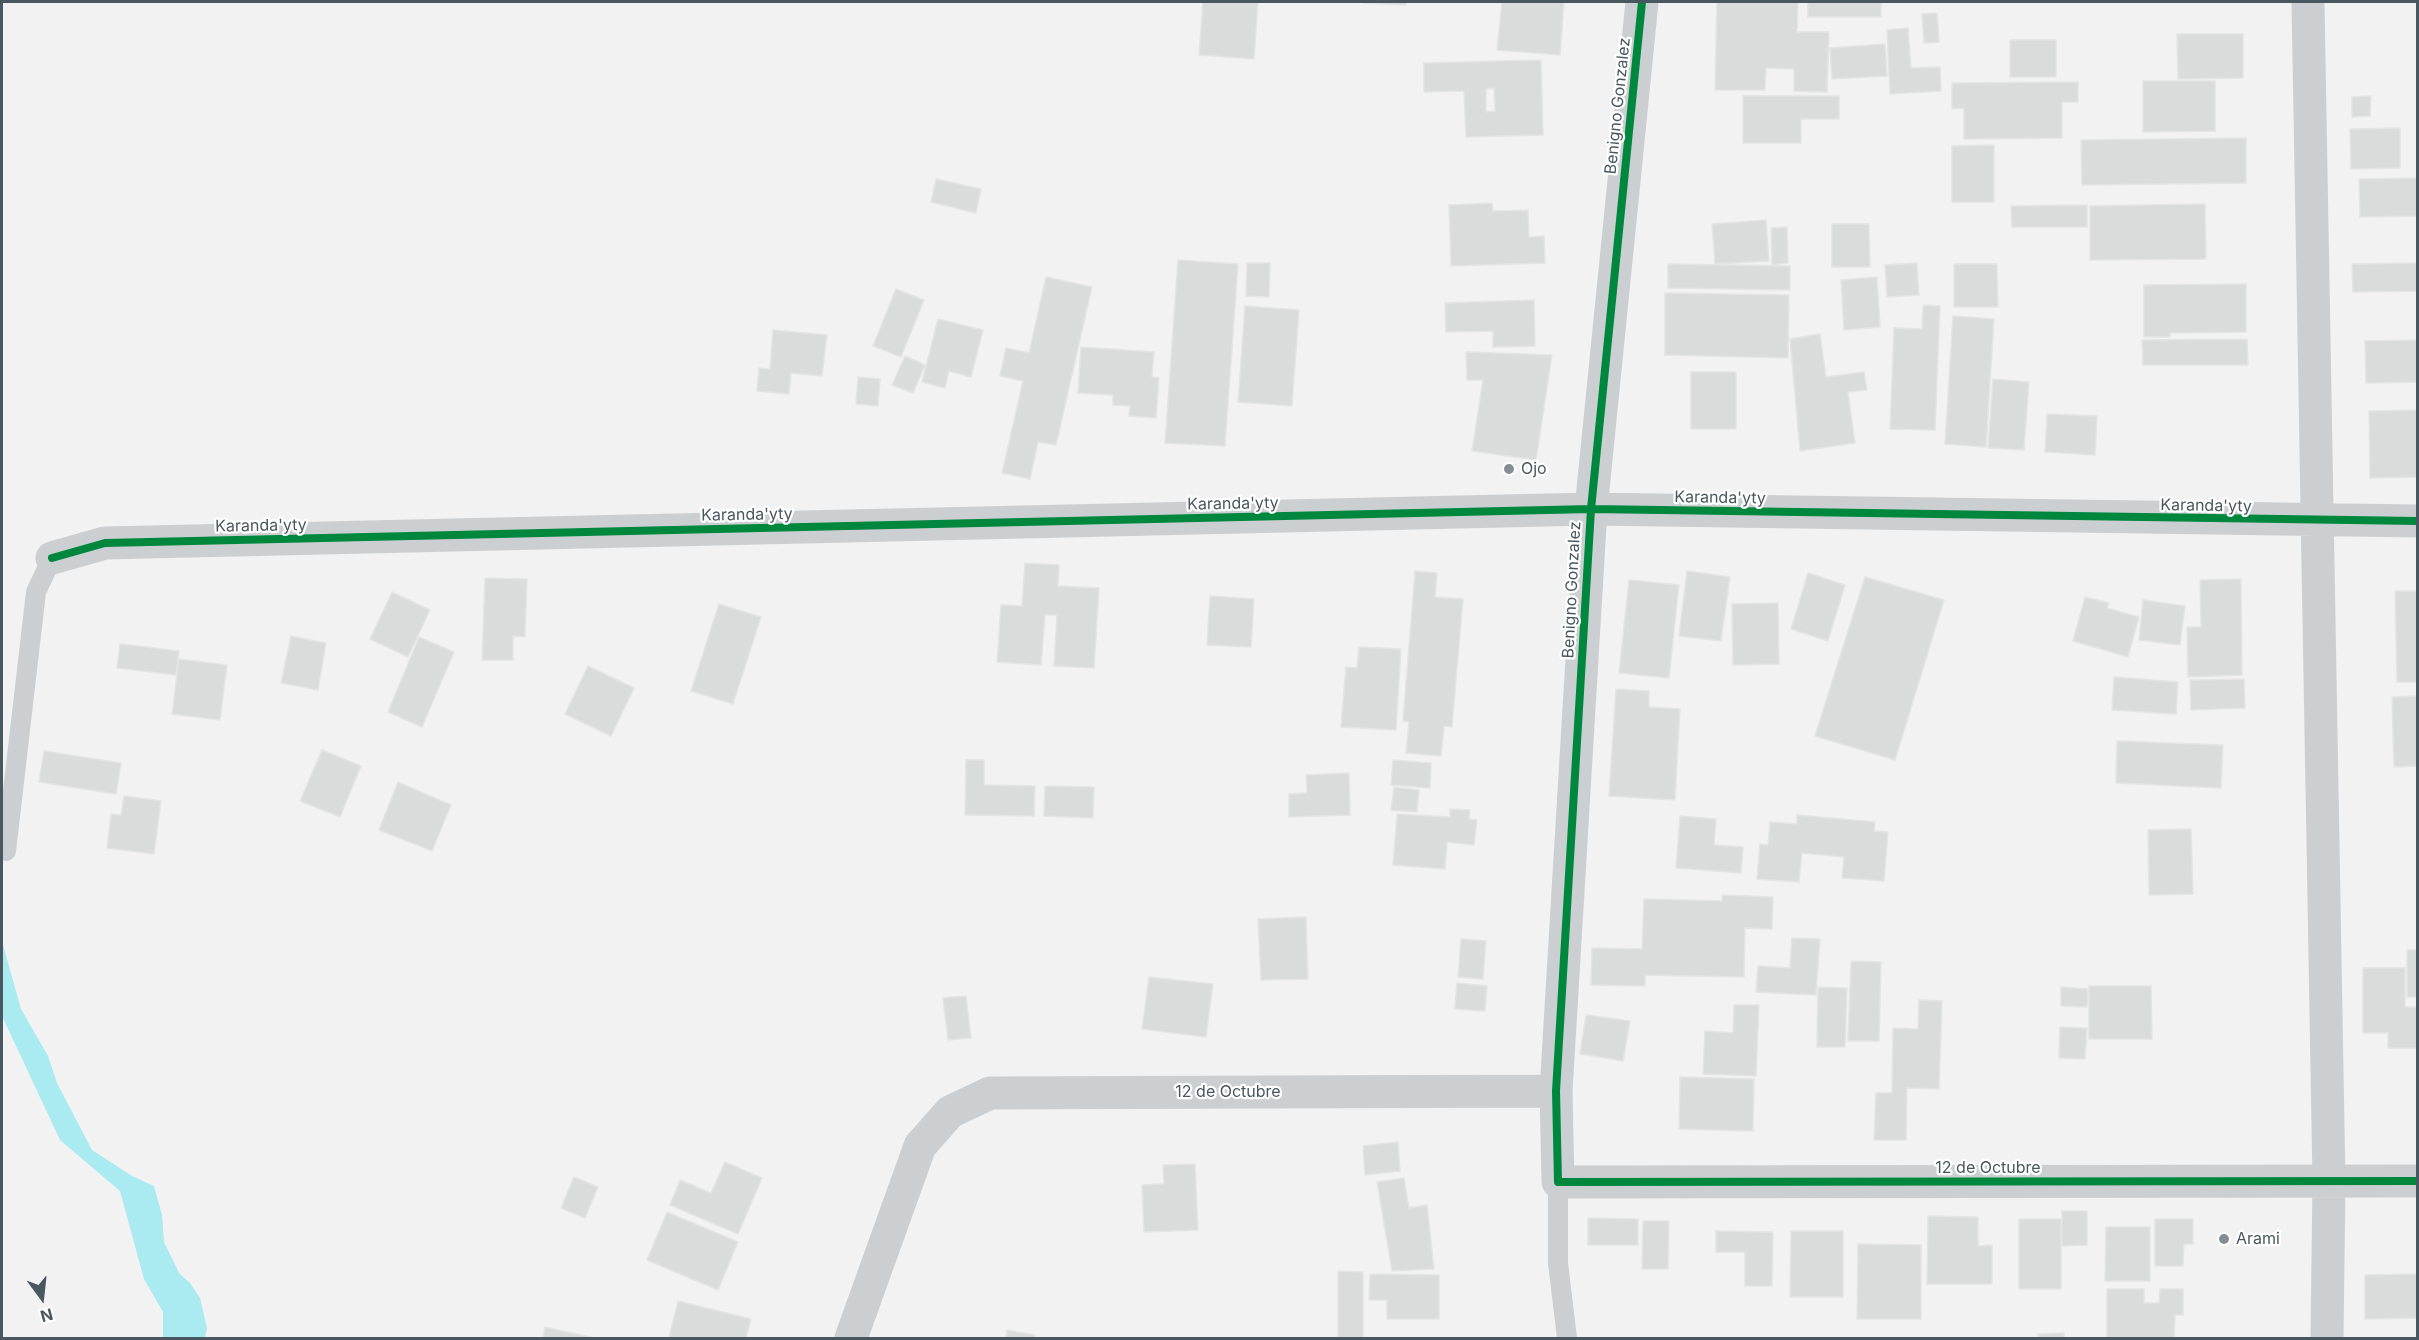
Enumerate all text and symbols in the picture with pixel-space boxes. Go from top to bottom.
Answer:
street label: Benigno Gonzalez [1601,37,1635,175]
place label: Ojo [1521,459,1547,479]
marker: Ojo [1502,462,1516,476]
street label: Karanda'yty [1674,488,1766,508]
street label: Karanda'yty [1187,494,1279,514]
street label: Karanda'yty [2160,496,2252,516]
street label: Karanda'yty [701,505,793,525]
street label: Karanda'yty [215,516,307,536]
street label: Benigno Gonzalez [1559,521,1585,659]
street label: 12 de Octubre [1175,1082,1281,1102]
street label: 12 de Octubre [1935,1158,2041,1178]
place label: Arami [2236,1229,2280,1249]
marker: Arami [2217,1232,2231,1246]
north arrow [12,1268,72,1328]
text: N [38,1304,55,1327]

